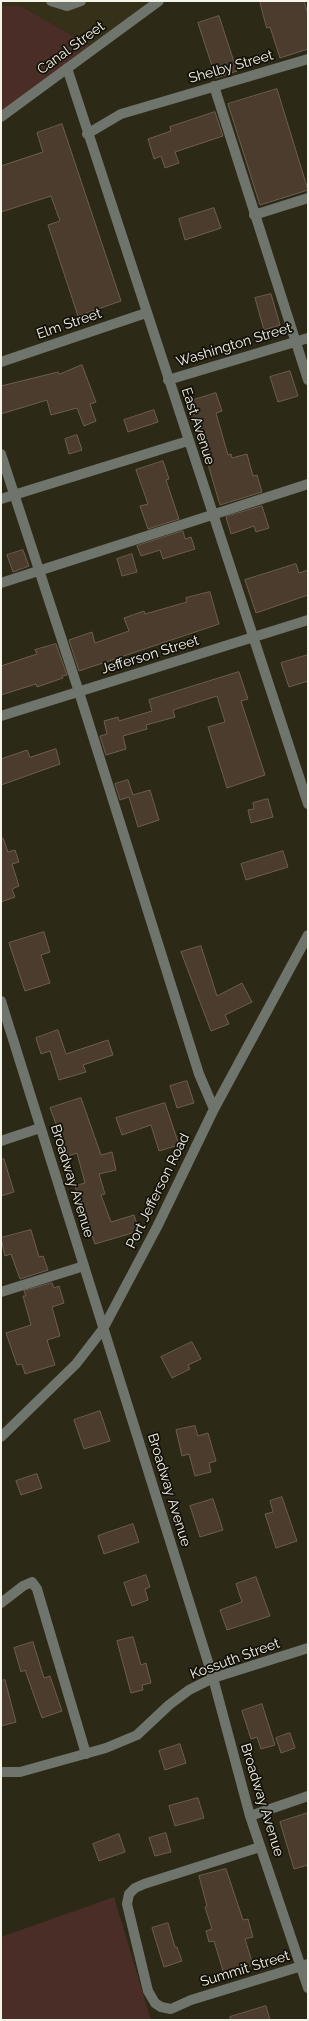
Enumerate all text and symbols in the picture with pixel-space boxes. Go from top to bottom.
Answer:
street label: Canal Street [34,18,108,78]
street label: Shelby Street [187,47,275,87]
street label: Elm Street [34,305,104,343]
street label: Washington Street [174,319,294,371]
street label: East Avenue [178,385,218,467]
street label: Jefferson Street [99,632,201,678]
street label: Broadway Avenue [47,1122,97,1240]
street label: Port Jefferson Road [123,1131,193,1251]
street label: Broadway Avenue [144,1431,194,1549]
street label: Kossuth Street [188,1635,282,1683]
street label: Broadway Avenue [237,1741,287,1859]
street label: Summit Street [198,1947,292,1991]

